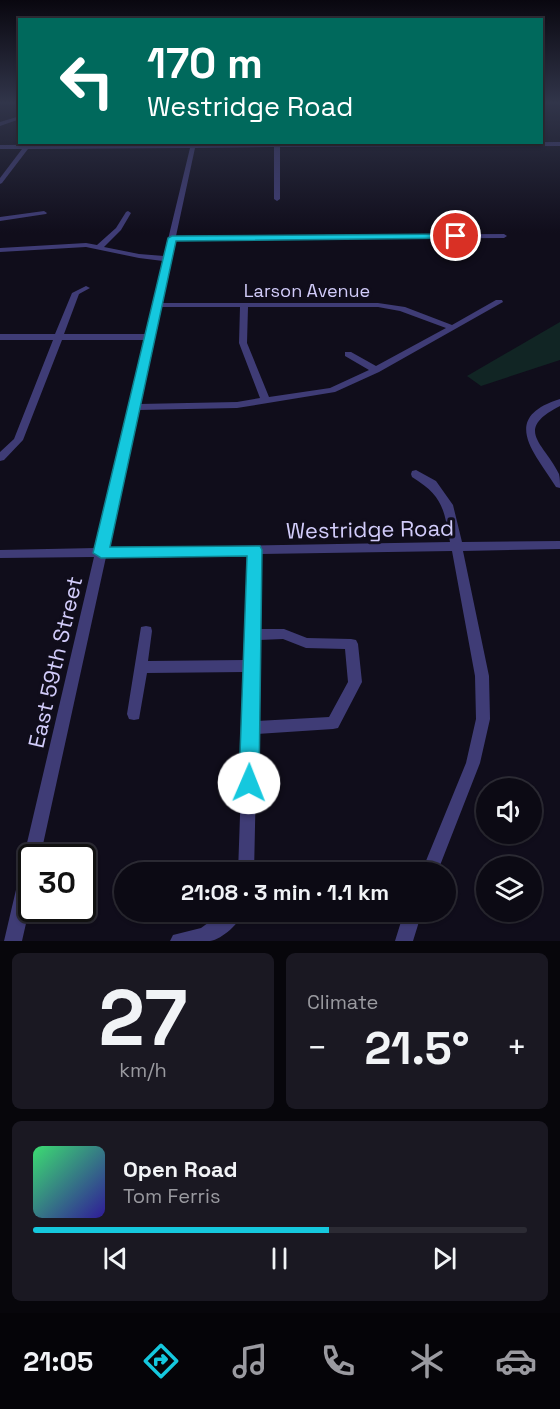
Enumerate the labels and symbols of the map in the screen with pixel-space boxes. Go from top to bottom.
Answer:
pin [430,210,481,261]
street label: Larson Avenue [244,279,370,302]
street label: Westridge Road [286,514,454,544]
street label: East 59th Street [22,573,88,751]
position arrow [217,751,281,815]
speed limit sign: 30 [18,844,96,922]

